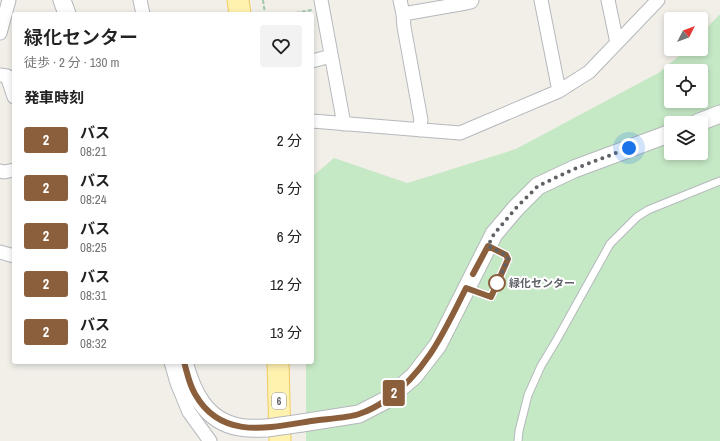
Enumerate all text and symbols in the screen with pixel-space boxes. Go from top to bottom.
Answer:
north arrow [664,12,708,56]
map controls [664,12,708,160]
text: 緑化センター [24,24,138,50]
button: heart [260,25,302,67]
text: 徒歩 · 2 分 · 130 m [24,54,119,71]
button: locate [664,64,708,108]
text: 発車時刻 [24,87,84,108]
button: layers [664,116,708,160]
text: バス [80,122,110,143]
text: 2 分 [277,130,302,151]
text: 2 [43,131,49,149]
your location [619,138,639,158]
text: 08:21 [80,143,107,160]
text: バス [80,170,110,191]
text: 5 分 [277,178,302,199]
text: 2 [43,179,49,197]
text: 08:24 [80,191,107,208]
text: バス [80,218,110,239]
text: 6 分 [277,226,302,247]
text: 2 [43,227,49,245]
text: 08:25 [80,239,107,256]
text: バス [80,266,110,287]
text: 12 分 [270,274,302,295]
marker: 緑化センター [488,274,506,292]
text: 2 [43,275,49,293]
place label: 緑化センター [509,276,575,290]
text: 08:31 [80,287,107,304]
text: バス [80,314,110,335]
text: 13 分 [270,322,302,343]
text: 2 [43,323,49,341]
text: 08:32 [80,335,107,352]
line badge: 2 [381,380,407,406]
text: 2 [391,384,397,402]
road number: 6 [272,393,286,409]

